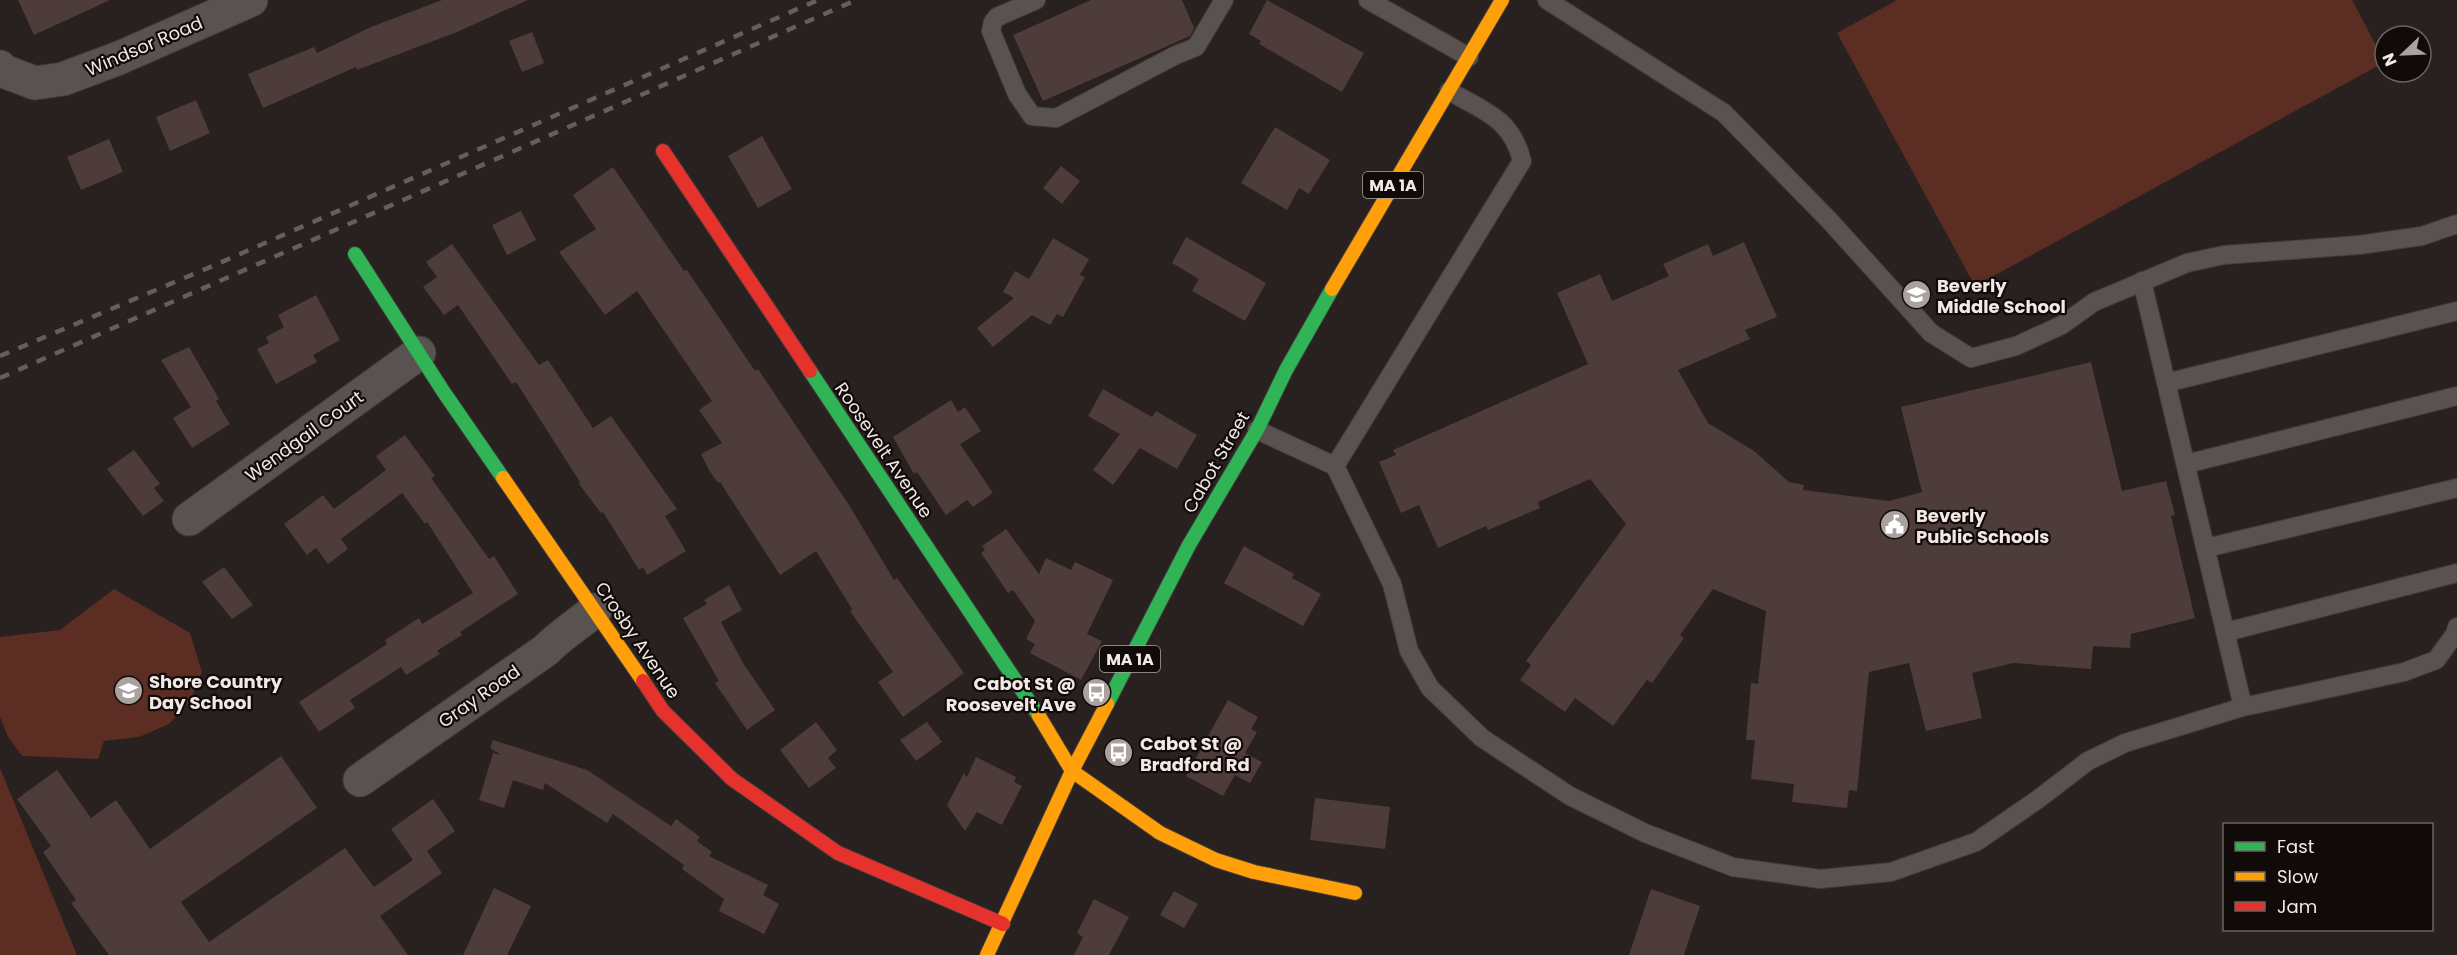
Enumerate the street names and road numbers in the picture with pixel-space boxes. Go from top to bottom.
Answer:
street label: Windsor Road [82,10,206,82]
road number: MA 1A [1363,172,1423,198]
street label: Roosevelt Avenue [829,377,939,523]
street label: Wendgail Court [240,385,368,487]
street label: Cabot Street [1177,406,1255,518]
street label: Crosby Avenue [590,577,686,703]
road number: MA 1A [1100,646,1160,672]
street label: Gray Road [433,659,525,733]

